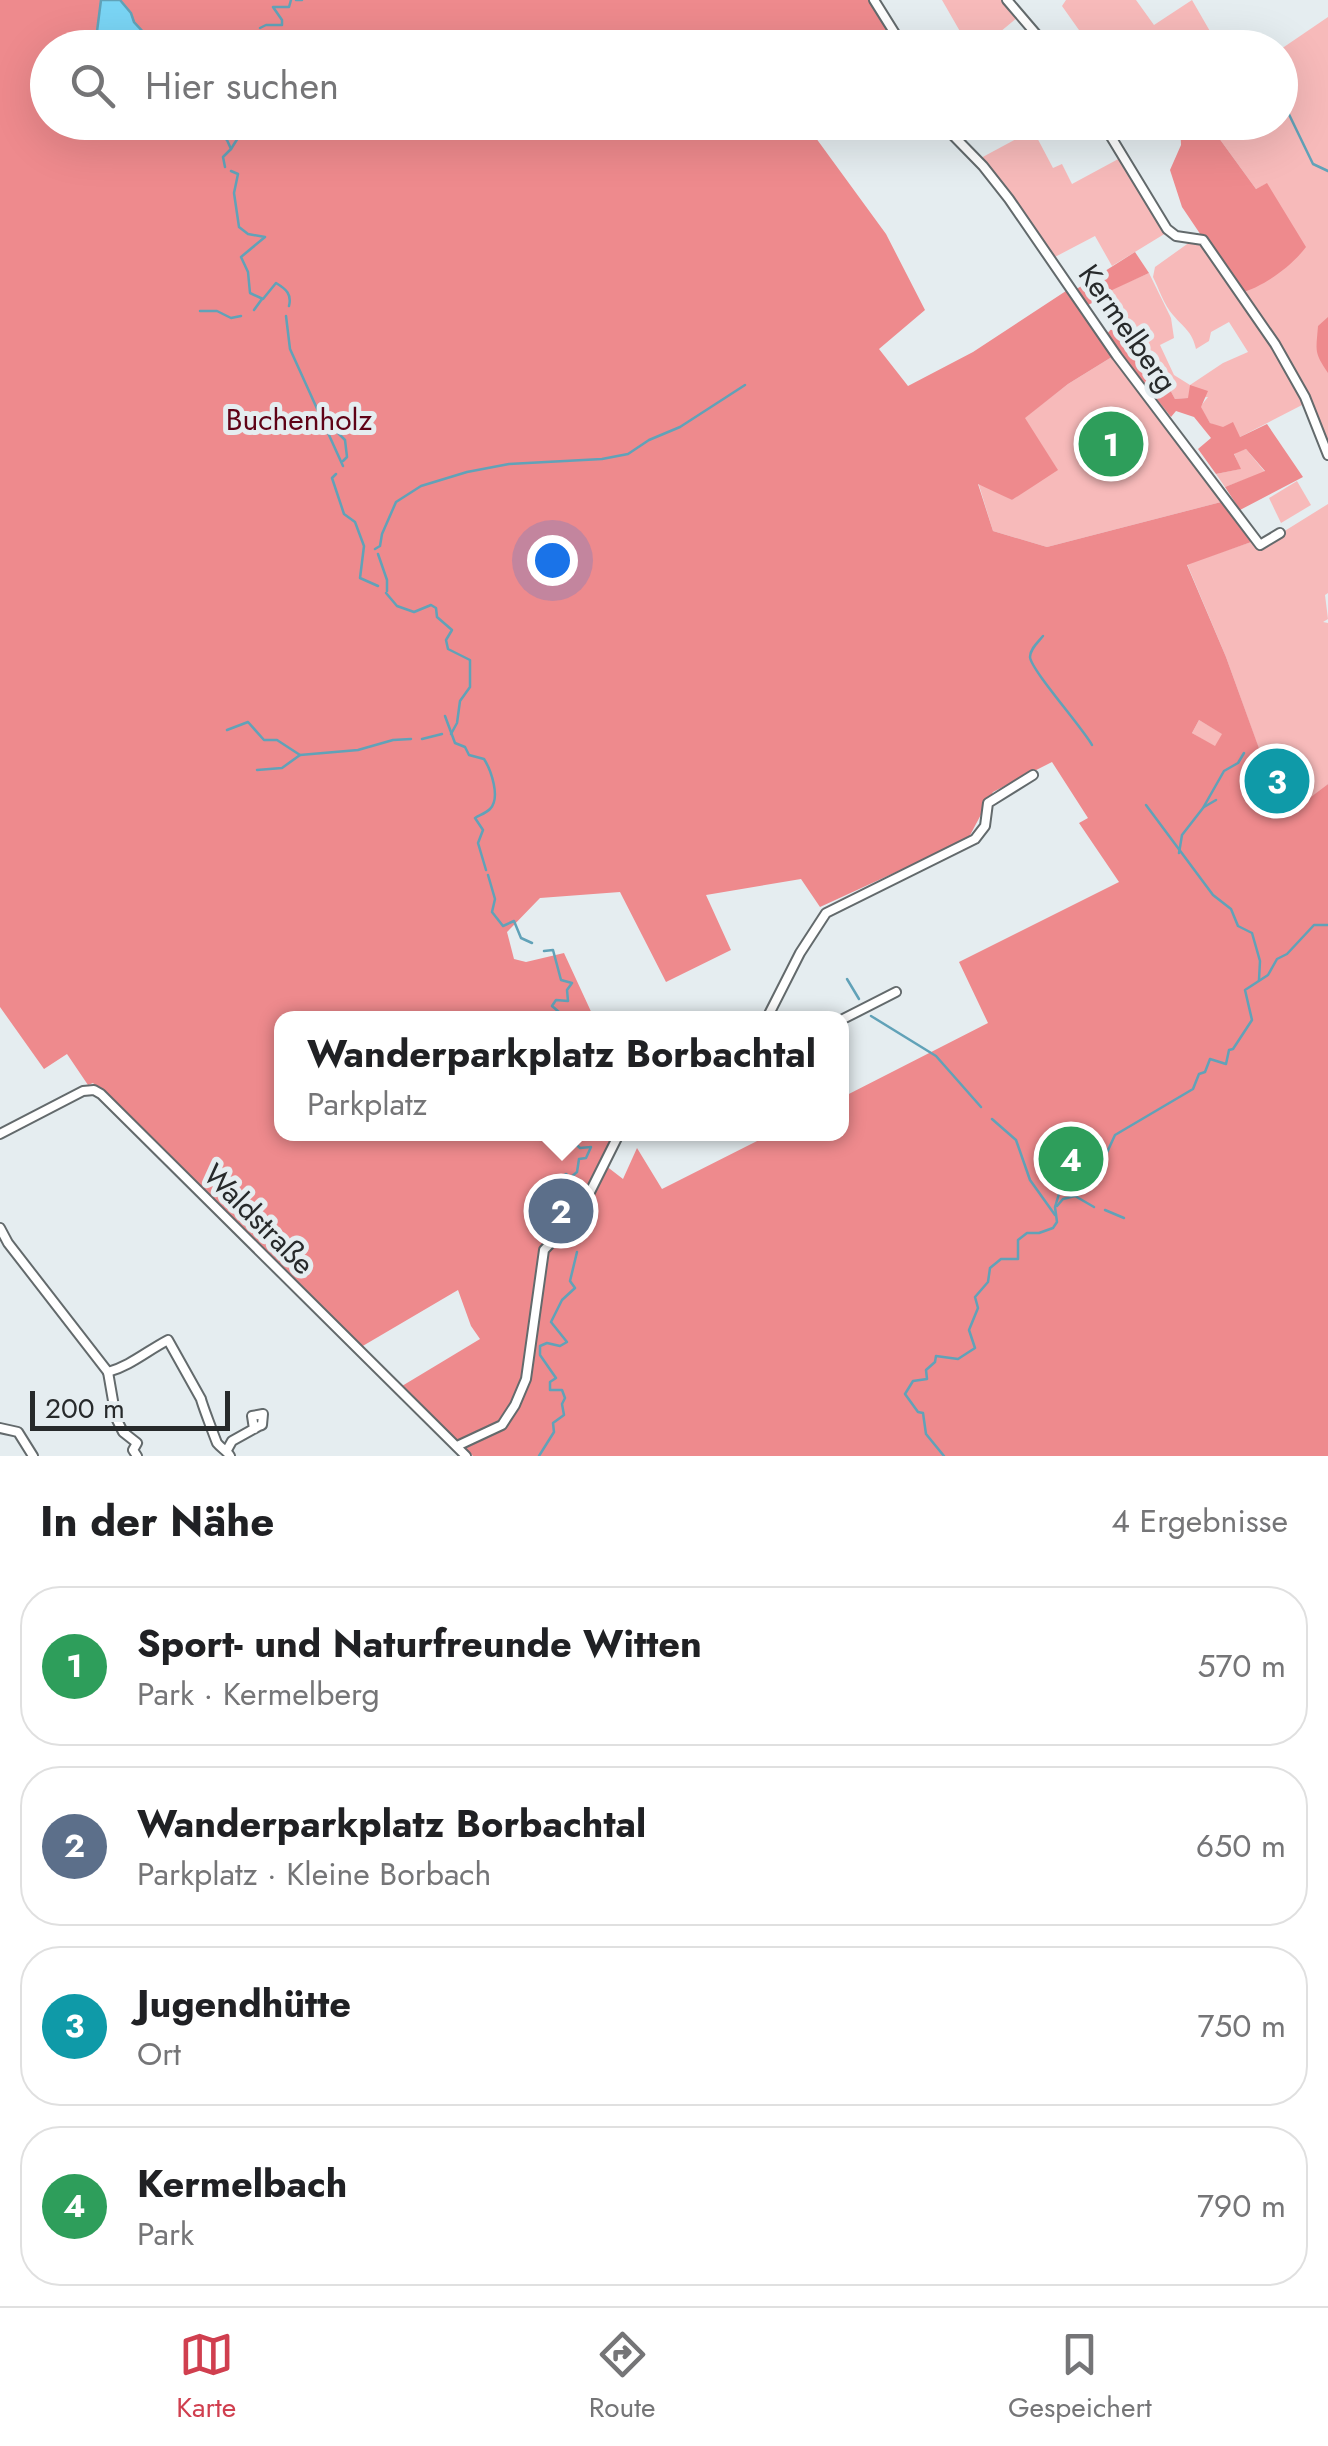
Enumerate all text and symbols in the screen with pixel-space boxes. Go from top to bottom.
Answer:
search box [30,30,1298,140]
icon: search [65,58,120,113]
text: Hier suchen [145,58,339,113]
street label: Kermelberg [1068,255,1188,401]
park label: Buchenholz [226,398,372,441]
pin: 1 [1078,406,1144,482]
your location [527,535,578,586]
pin: 3 [1244,744,1310,818]
popup [274,1011,849,1141]
text: Wanderparkplatz Borbachtal [307,1026,816,1081]
text: Parkplatz [307,1081,427,1127]
pin: 4 [1038,1122,1104,1196]
street label: Waldstraße [194,1154,324,1284]
pin: 2 [528,1174,594,1248]
scale bar [30,1386,230,1430]
text: 200 m [45,1388,125,1429]
text: In der Nähe [40,1491,274,1552]
text: 4 Ergebnisse [1111,1498,1288,1544]
text: Sport- und Naturfreunde Witten [137,1616,702,1671]
text: 1 [66,1643,83,1689]
text: 570 m [1197,1643,1286,1689]
text: Park · Kermelberg [137,1671,380,1717]
text: Wanderparkplatz Borbachtal [137,1796,646,1851]
text: 2 [64,1823,85,1869]
text: 650 m [1196,1823,1286,1869]
text: Parkplatz · Kleine Borbach [137,1851,491,1897]
text: Jugendhütte [137,1976,351,2031]
text: 3 [65,2003,84,2049]
text: 750 m [1197,2003,1286,2049]
text: Ort [137,2031,181,2077]
text: Kermelbach [137,2156,347,2211]
text: 4 [63,2183,86,2229]
text: 790 m [1197,2183,1286,2229]
text: Park [137,2211,194,2257]
tab: Karte [176,2327,236,2428]
tab: Route [589,2327,655,2428]
tab: Gespeichert [1008,2327,1152,2428]

